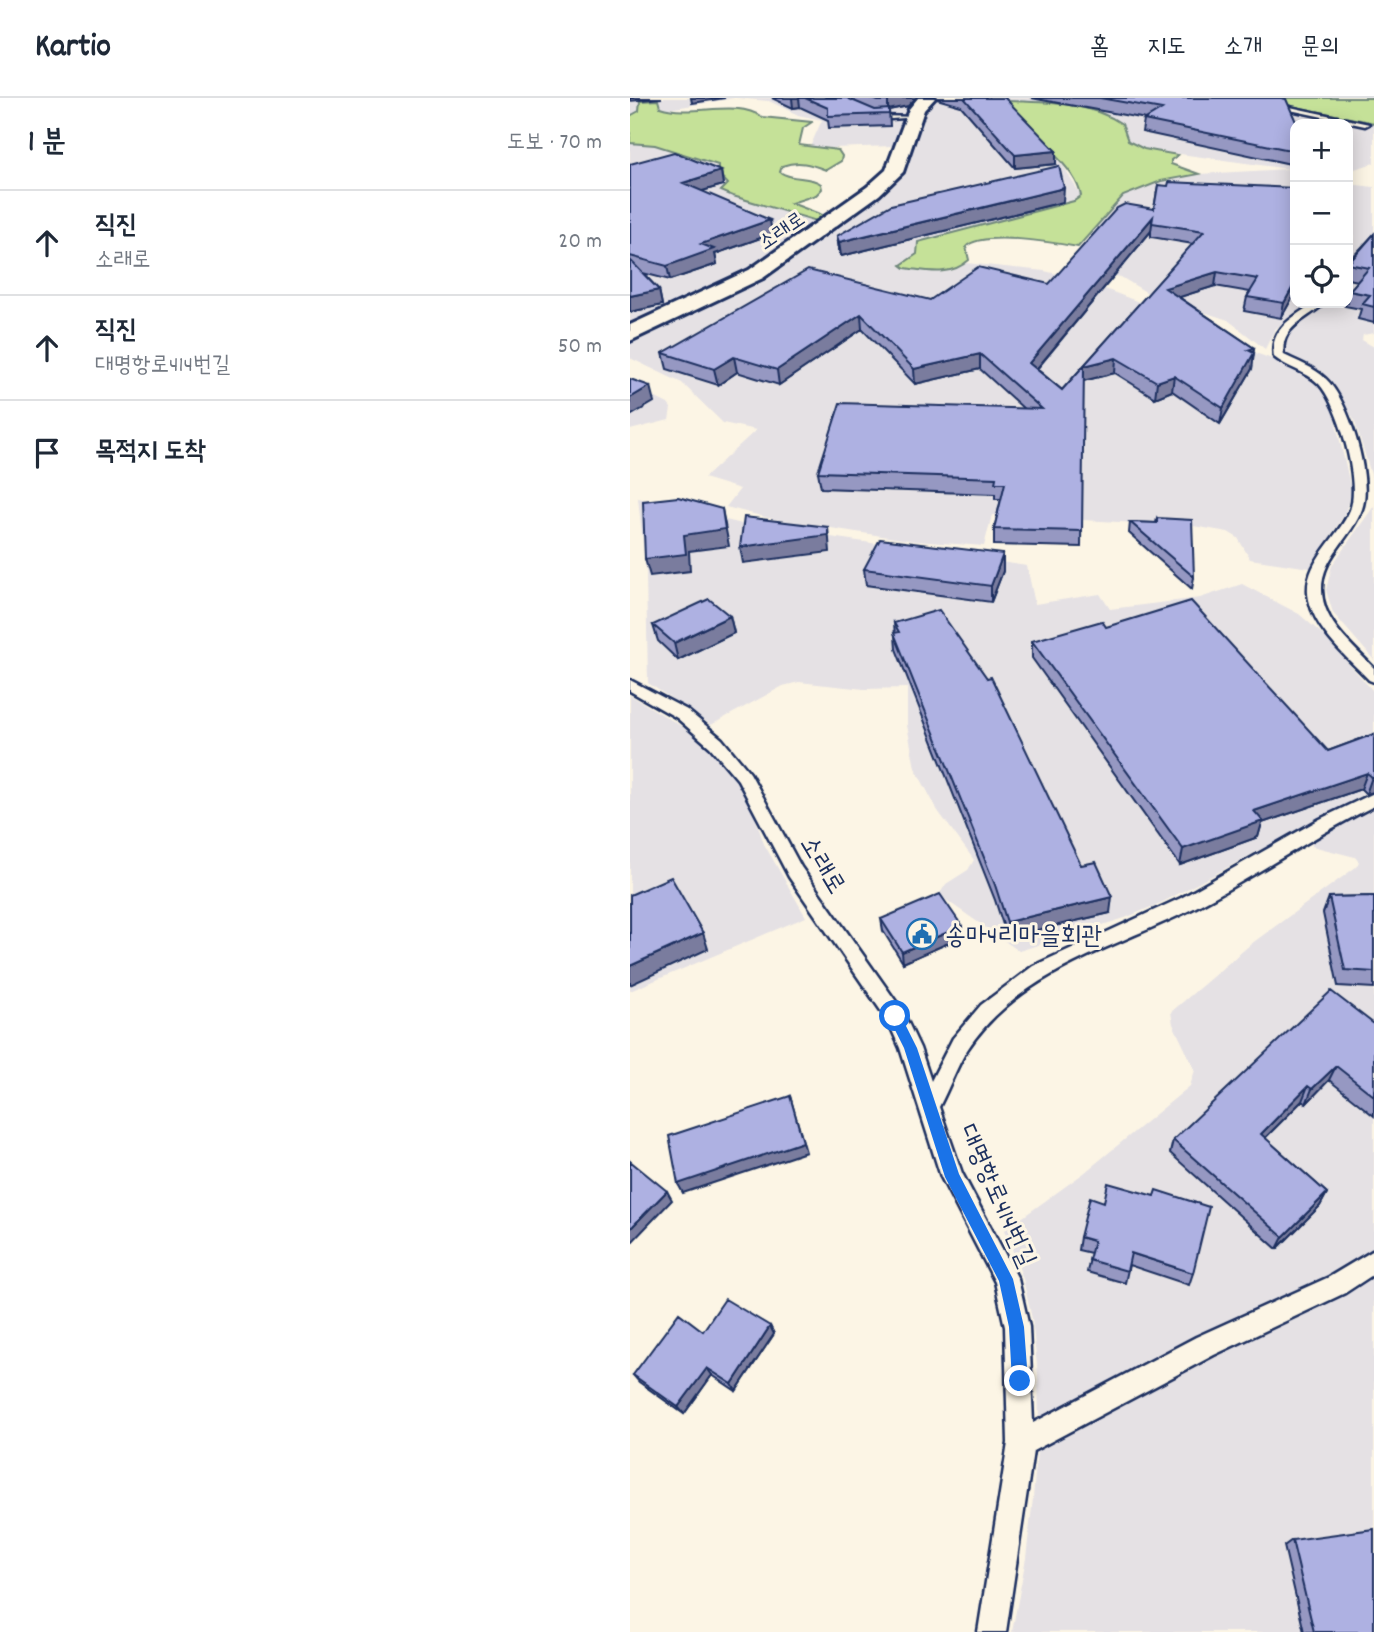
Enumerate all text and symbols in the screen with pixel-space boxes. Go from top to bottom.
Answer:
text: Kartio [35,25,111,72]
text: 홈 [1090,31,1109,65]
text: 지도 [1147,31,1186,65]
text: 소개 [1224,31,1262,65]
text: 문의 [1300,31,1339,65]
map controls [1290,119,1353,308]
button: + [1290,119,1353,182]
text: 1 분 [28,123,66,166]
text: 도보 · 70 m [507,127,602,160]
button: − [1290,182,1353,245]
street label: 소래로 [753,206,812,259]
text: 직진 [95,208,137,245]
icon: ahead [28,224,66,262]
text: 20 m [558,226,602,259]
text: 소래로 [95,245,151,278]
button: locate [1290,245,1353,308]
text: 직진 [95,313,137,350]
icon: ahead [28,329,66,367]
text: 50 m [558,331,602,364]
text: 대명항로414번길 [95,350,230,383]
icon: arrive [28,434,66,472]
text: 목적지 도착 [95,434,206,471]
street label: 소래로 [789,829,853,902]
public building icon: 송마4리마을회관 [905,917,939,951]
place label: 송마4리마을회관 [945,919,1102,956]
route start [879,1000,910,1031]
street label: 대명항로414번길 [948,1119,1044,1274]
route end [1004,1365,1035,1396]

